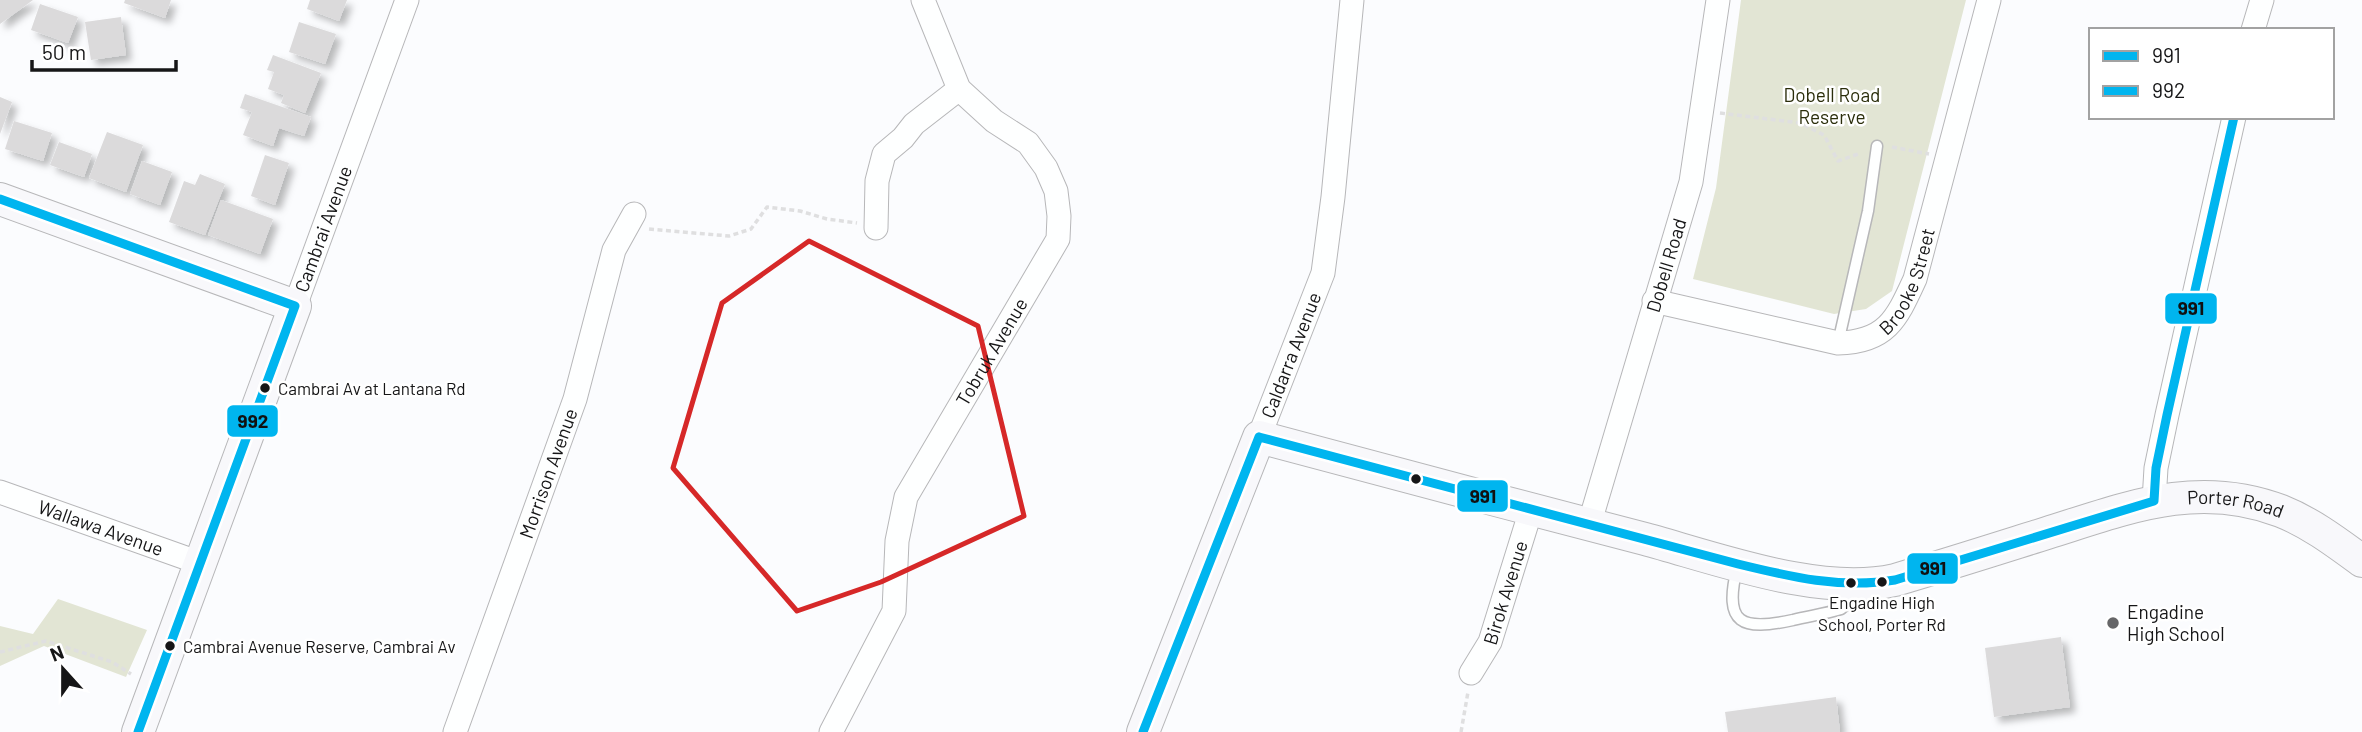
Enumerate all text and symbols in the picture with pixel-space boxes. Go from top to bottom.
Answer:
scale bar [32,28,175,72]
legend [2089,28,2334,119]
text: 50 m [42,39,86,64]
text: 991 [2152,42,2181,67]
text: 992 [2152,77,2185,102]
park label: Dobell Road Reserve [1783,83,1881,128]
street label: Cambrai Avenue [289,162,356,295]
street label: Dobell Road [1641,215,1691,315]
street label: Brooke Street [1874,225,1939,339]
street label: Caldarra Avenue [1256,289,1325,421]
line badge: 991 [2164,292,2218,325]
street label: Tobruk Avenue [951,293,1032,409]
text: 991 [2178,296,2204,319]
place label: Cambrai Av at Lantana Rd [278,378,466,398]
marker: Cambrai Av at Lantana Rd [258,381,272,395]
line badge: 992 [226,404,279,438]
street label: Morrison Avenue [514,405,582,541]
text: 992 [238,409,268,432]
unlabelled marker [1409,472,1423,486]
line badge: 991 [1456,479,1509,513]
text: 991 [1470,484,1496,507]
street label: Porter Road [2186,485,2287,522]
street label: Wallawa Avenue [35,495,167,560]
street label: Birok Avenue [1478,538,1532,647]
line badge: 991 [1906,552,1959,585]
text: 991 [1920,556,1946,579]
marker: Engadine High School, Porter Rd [1875,575,1889,589]
unlabelled marker [1844,576,1858,590]
place label: Engadine High School, Porter Rd [1818,592,1946,634]
place label: Engadine High School [2127,600,2225,645]
marker: Engadine High School [2105,615,2121,631]
north arrow [28,634,98,704]
place label: Cambrai Avenue Reserve, Cambrai Av [183,636,455,656]
marker: Cambrai Avenue Reserve, Cambrai Av [163,639,177,653]
text: N [47,640,67,666]

